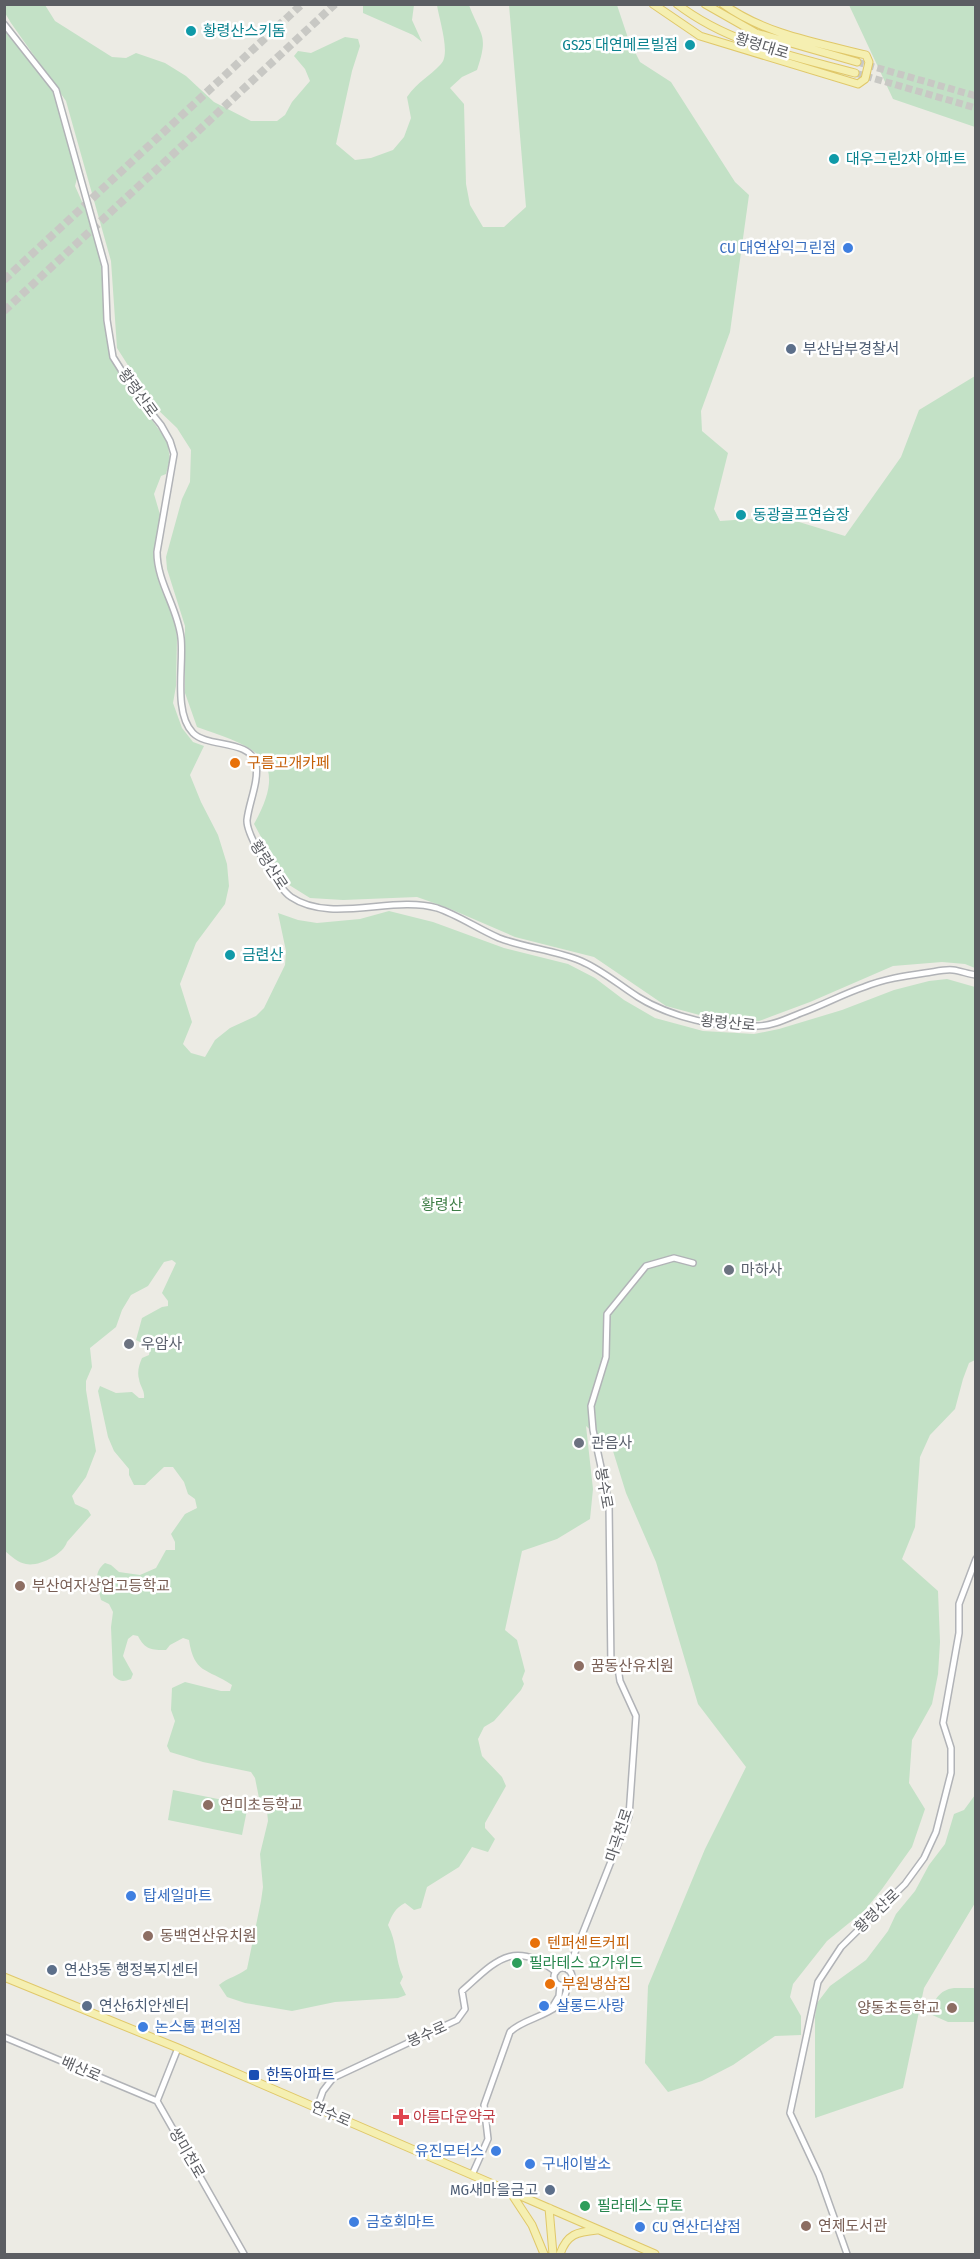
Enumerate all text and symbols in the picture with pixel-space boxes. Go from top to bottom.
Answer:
place label: 황령산스키돔 [203,22,286,40]
marker: 황령산스키돔 [184,24,198,38]
street label: 황령대로 [733,29,791,63]
place label: GS25 대연메르빌점 [562,36,678,54]
marker: GS25 대연메르빌점 [683,38,697,52]
place label: 대우그린2차 아파트 [846,150,967,168]
marker: 대우그린2차 아파트 [827,152,841,166]
place label: CU 대연삼익그린점 [720,239,836,257]
marker: CU 대연삼익그린점 [841,241,855,255]
place label: 부산남부경찰서 [803,340,900,358]
marker: 부산남부경찰서 [784,342,798,356]
street label: 황령산로 [114,365,162,421]
place label: 동광골프연습장 [753,506,850,524]
marker: 동광골프연습장 [734,508,748,522]
place label: 구름고개카페 [247,754,330,772]
marker: 구름고개카페 [228,756,242,770]
street label: 황령산로 [246,837,292,893]
place label: 금련산 [242,946,284,964]
marker: 금련산 [223,948,237,962]
street label: 황령산로 [700,1012,756,1034]
park label: 황령산 [421,1196,463,1214]
place label: 마하사 [741,1261,783,1279]
marker: 마하사 [722,1263,736,1277]
place label: 우암사 [141,1335,183,1353]
marker: 우암사 [122,1337,136,1351]
place label: 관음사 [591,1434,633,1452]
marker: 관음사 [572,1436,586,1450]
street label: 봉수로 [592,1466,616,1510]
place label: 부산여자상업고등학교 [32,1577,170,1595]
marker: 부산여자상업고등학교 [13,1579,27,1593]
place label: 꿈동산유치원 [591,1657,674,1675]
marker: 꿈동산유치원 [572,1659,586,1673]
place label: 연미초등학교 [220,1796,303,1814]
marker: 연미초등학교 [201,1798,215,1812]
street label: 마곡천로 [602,1806,636,1864]
street label: 황령산로 [851,1885,903,1937]
place label: 탑세일마트 [143,1887,212,1905]
marker: 탑세일마트 [124,1889,138,1903]
place label: 동백연산유치원 [160,1927,257,1945]
marker: 동백연산유치원 [141,1929,155,1943]
place label: 텐퍼센트커피 [547,1934,630,1952]
marker: 텐퍼센트커피 [528,1936,542,1950]
place label: 필라테스 요가위드 [529,1954,643,1972]
marker: 필라테스 요가위드 [510,1956,524,1970]
place label: 연산3동 행정복지센터 [64,1961,199,1979]
marker: 연산3동 행정복지센터 [45,1963,59,1977]
place label: 부원냉삼집 [562,1975,631,1993]
marker: 부원냉삼집 [543,1977,557,1991]
place label: 연산6치안센터 [99,1997,189,2015]
place label: 살롱드사랑 [556,1997,625,2015]
marker: 연산6치안센터 [80,1999,94,2013]
marker: 살롱드사랑 [537,1999,551,2013]
place label: 양동초등학교 [857,1999,940,2017]
marker: 양동초등학교 [945,2001,959,2015]
street label: 봉수로 [404,2017,450,2051]
place label: 논스톱 편의점 [155,2018,241,2036]
marker: 논스톱 편의점 [136,2020,150,2034]
street label: 배산로 [58,2053,104,2085]
place label: 한독아파트 [266,2066,335,2084]
marker: 한독아파트 [247,2068,261,2082]
street label: 연수로 [308,2098,354,2130]
place label: 아름다운약국 [413,2108,496,2126]
marker: 아름다운약국 [394,2110,408,2124]
street label: 쌍미천로 [165,2125,209,2181]
place label: 유진모터스 [415,2142,484,2160]
marker: 유진모터스 [489,2144,503,2158]
place label: 구내이발소 [542,2155,611,2173]
marker: 구내이발소 [523,2157,537,2171]
place label: MG새마을금고 [450,2181,538,2199]
marker: MG새마을금고 [543,2183,557,2197]
place label: 필라테스 뮤토 [597,2197,683,2215]
marker: 필라테스 뮤토 [578,2199,592,2213]
place label: 금호회마트 [366,2213,435,2231]
marker: 금호회마트 [347,2215,361,2229]
place label: 연제도서관 [818,2217,887,2235]
place label: CU 연산더샵점 [652,2218,741,2236]
marker: 연제도서관 [799,2219,813,2233]
marker: CU 연산더샵점 [633,2220,647,2234]

